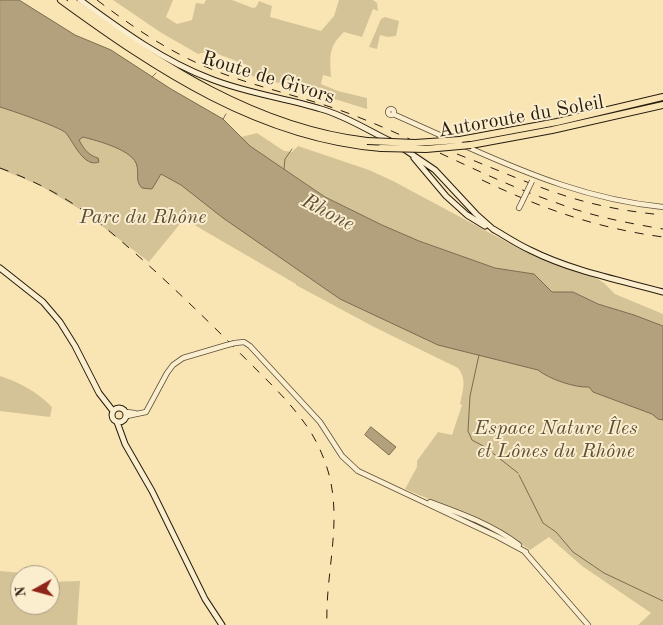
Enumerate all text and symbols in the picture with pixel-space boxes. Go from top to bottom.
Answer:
street label: Route de Givors [198,46,338,110]
street label: Autoroute du Soleil [436,91,606,143]
water label: Rhone [297,189,359,237]
park label: Parc du Rhône [80,206,206,230]
park label: Espace Nature Îles et Lônes du Rhône [474,417,638,464]
north arrow [10,565,60,615]
text: N [14,586,29,598]

